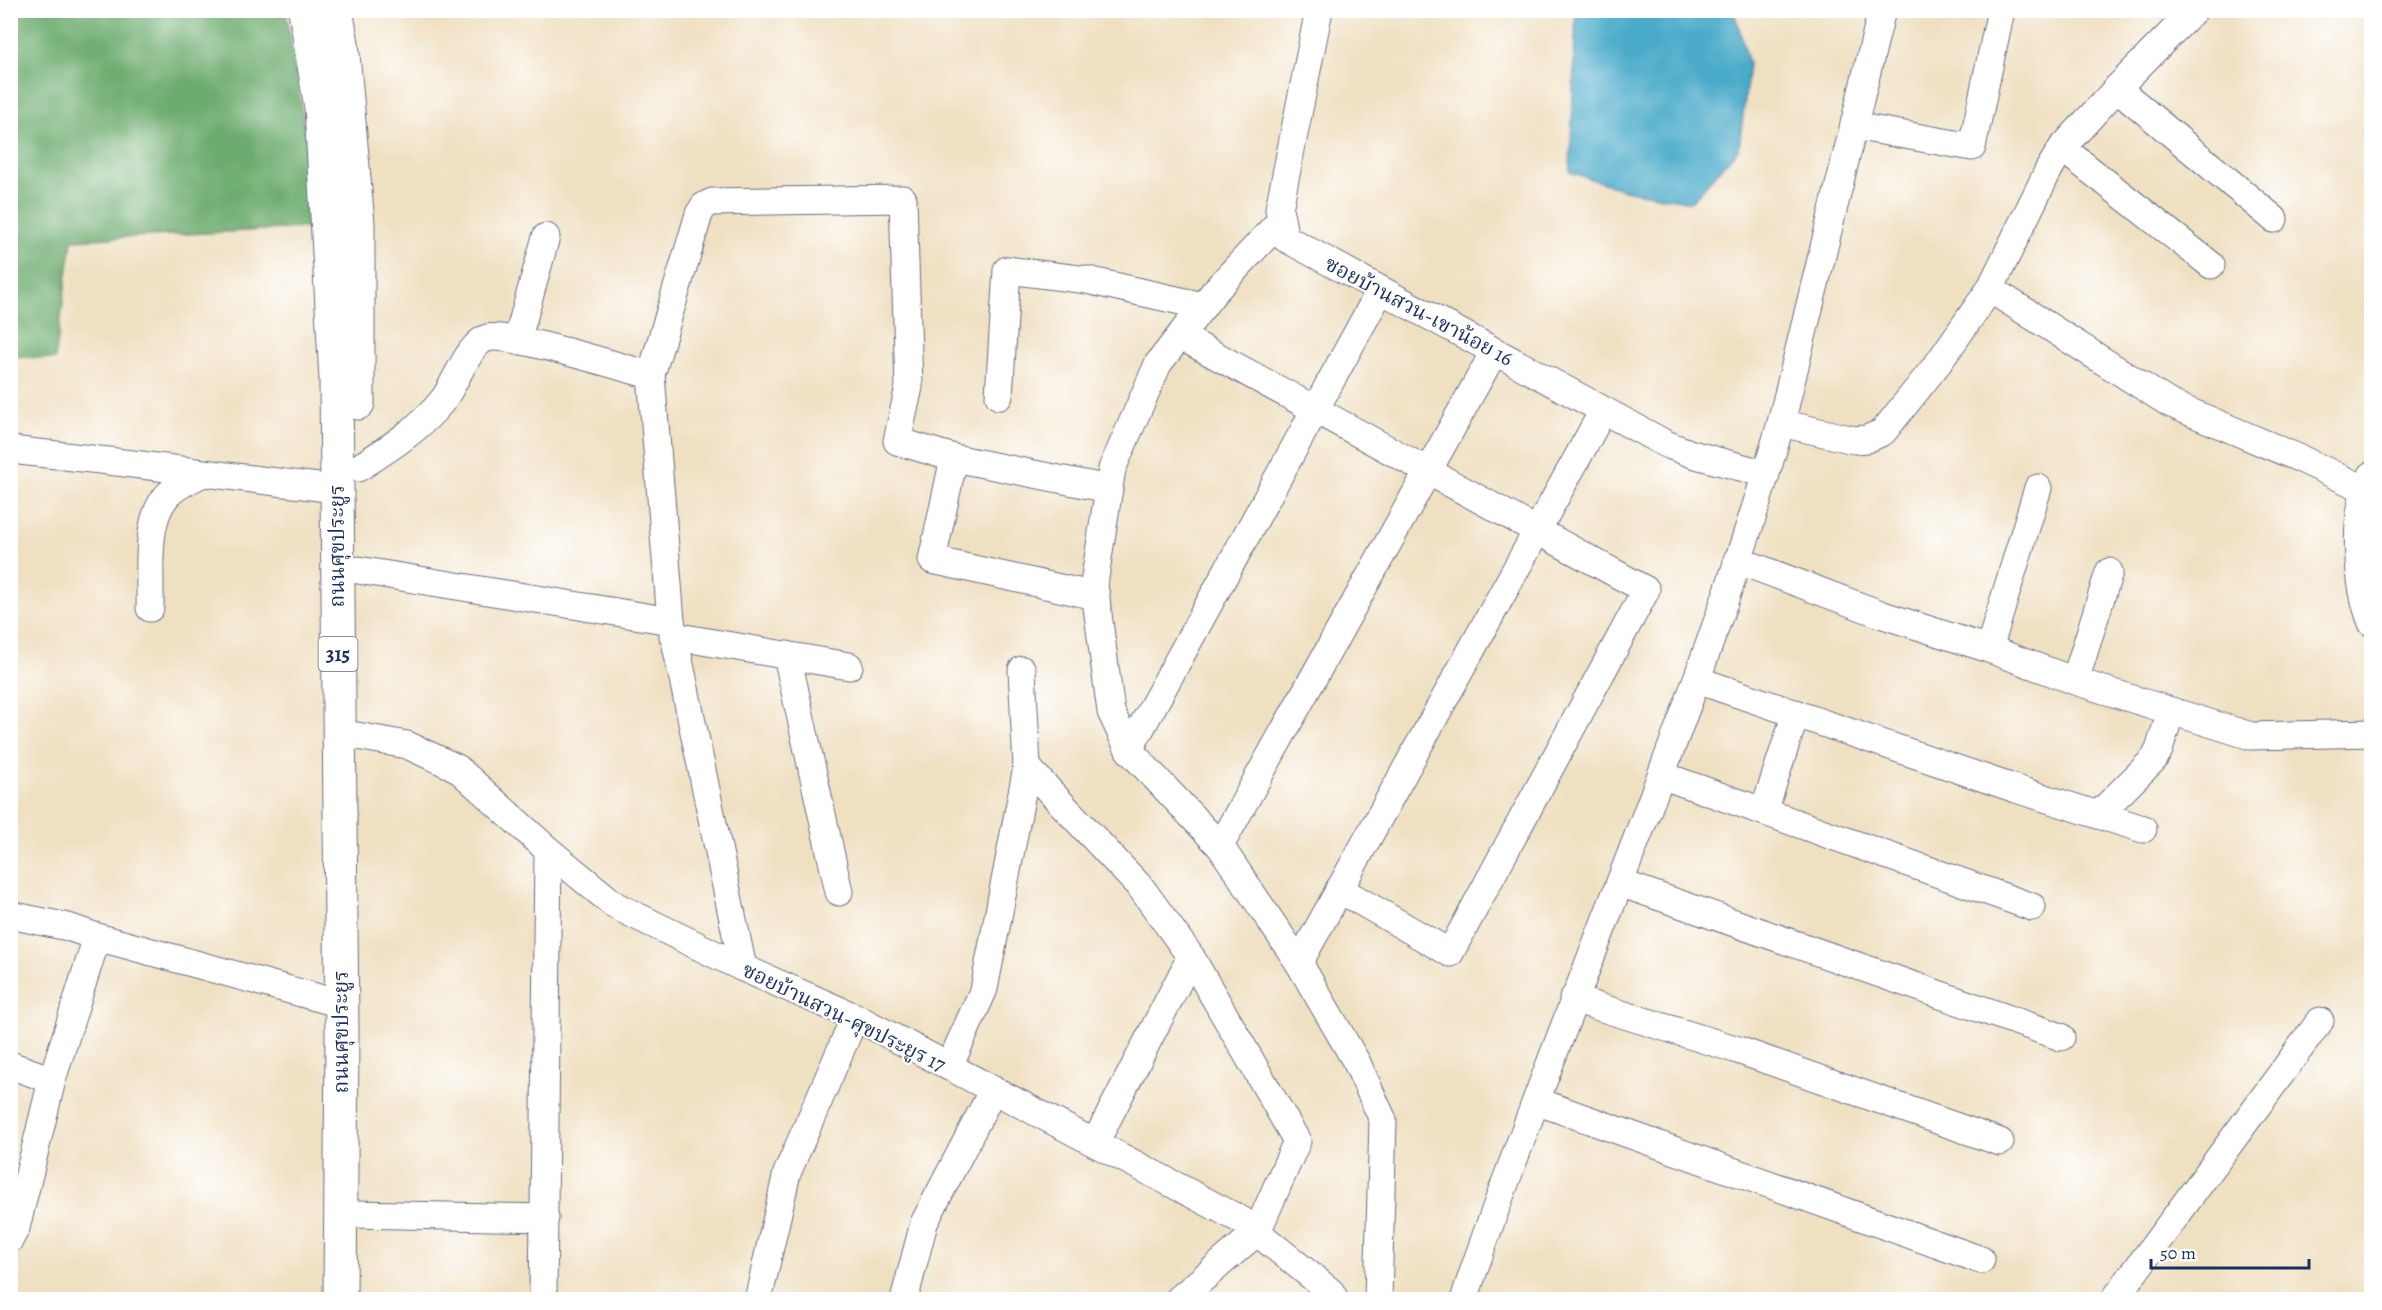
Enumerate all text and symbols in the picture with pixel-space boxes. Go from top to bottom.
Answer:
street label: ซอยบ้านสวน-เขาน้อย 16 [1320,249,1518,373]
street label: ถนนศุขประยูร [323,485,351,607]
road number: 315 [318,637,358,671]
street label: ซอยบ้านสวน-ศุขประยูร 17 [738,956,950,1079]
street label: ถนนศุขประยูร [327,971,355,1093]
scale bar [2151,1232,2308,1270]
text: 50 m [2160,1241,2196,1265]

